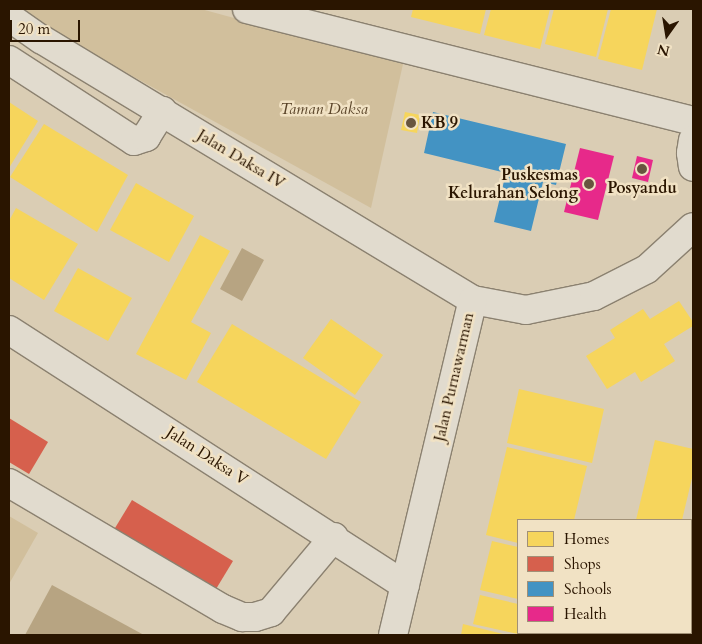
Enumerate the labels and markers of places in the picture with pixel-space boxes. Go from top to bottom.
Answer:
place label: KB 9 [421,113,458,133]
marker: KB 9 [405,117,417,129]
marker: Posyandu [635,162,649,176]
place label: Puskesmas Kelurahan Selong [448,165,578,203]
marker: Puskesmas Kelurahan Selong [582,177,596,191]
place label: Posyandu [607,178,677,198]

